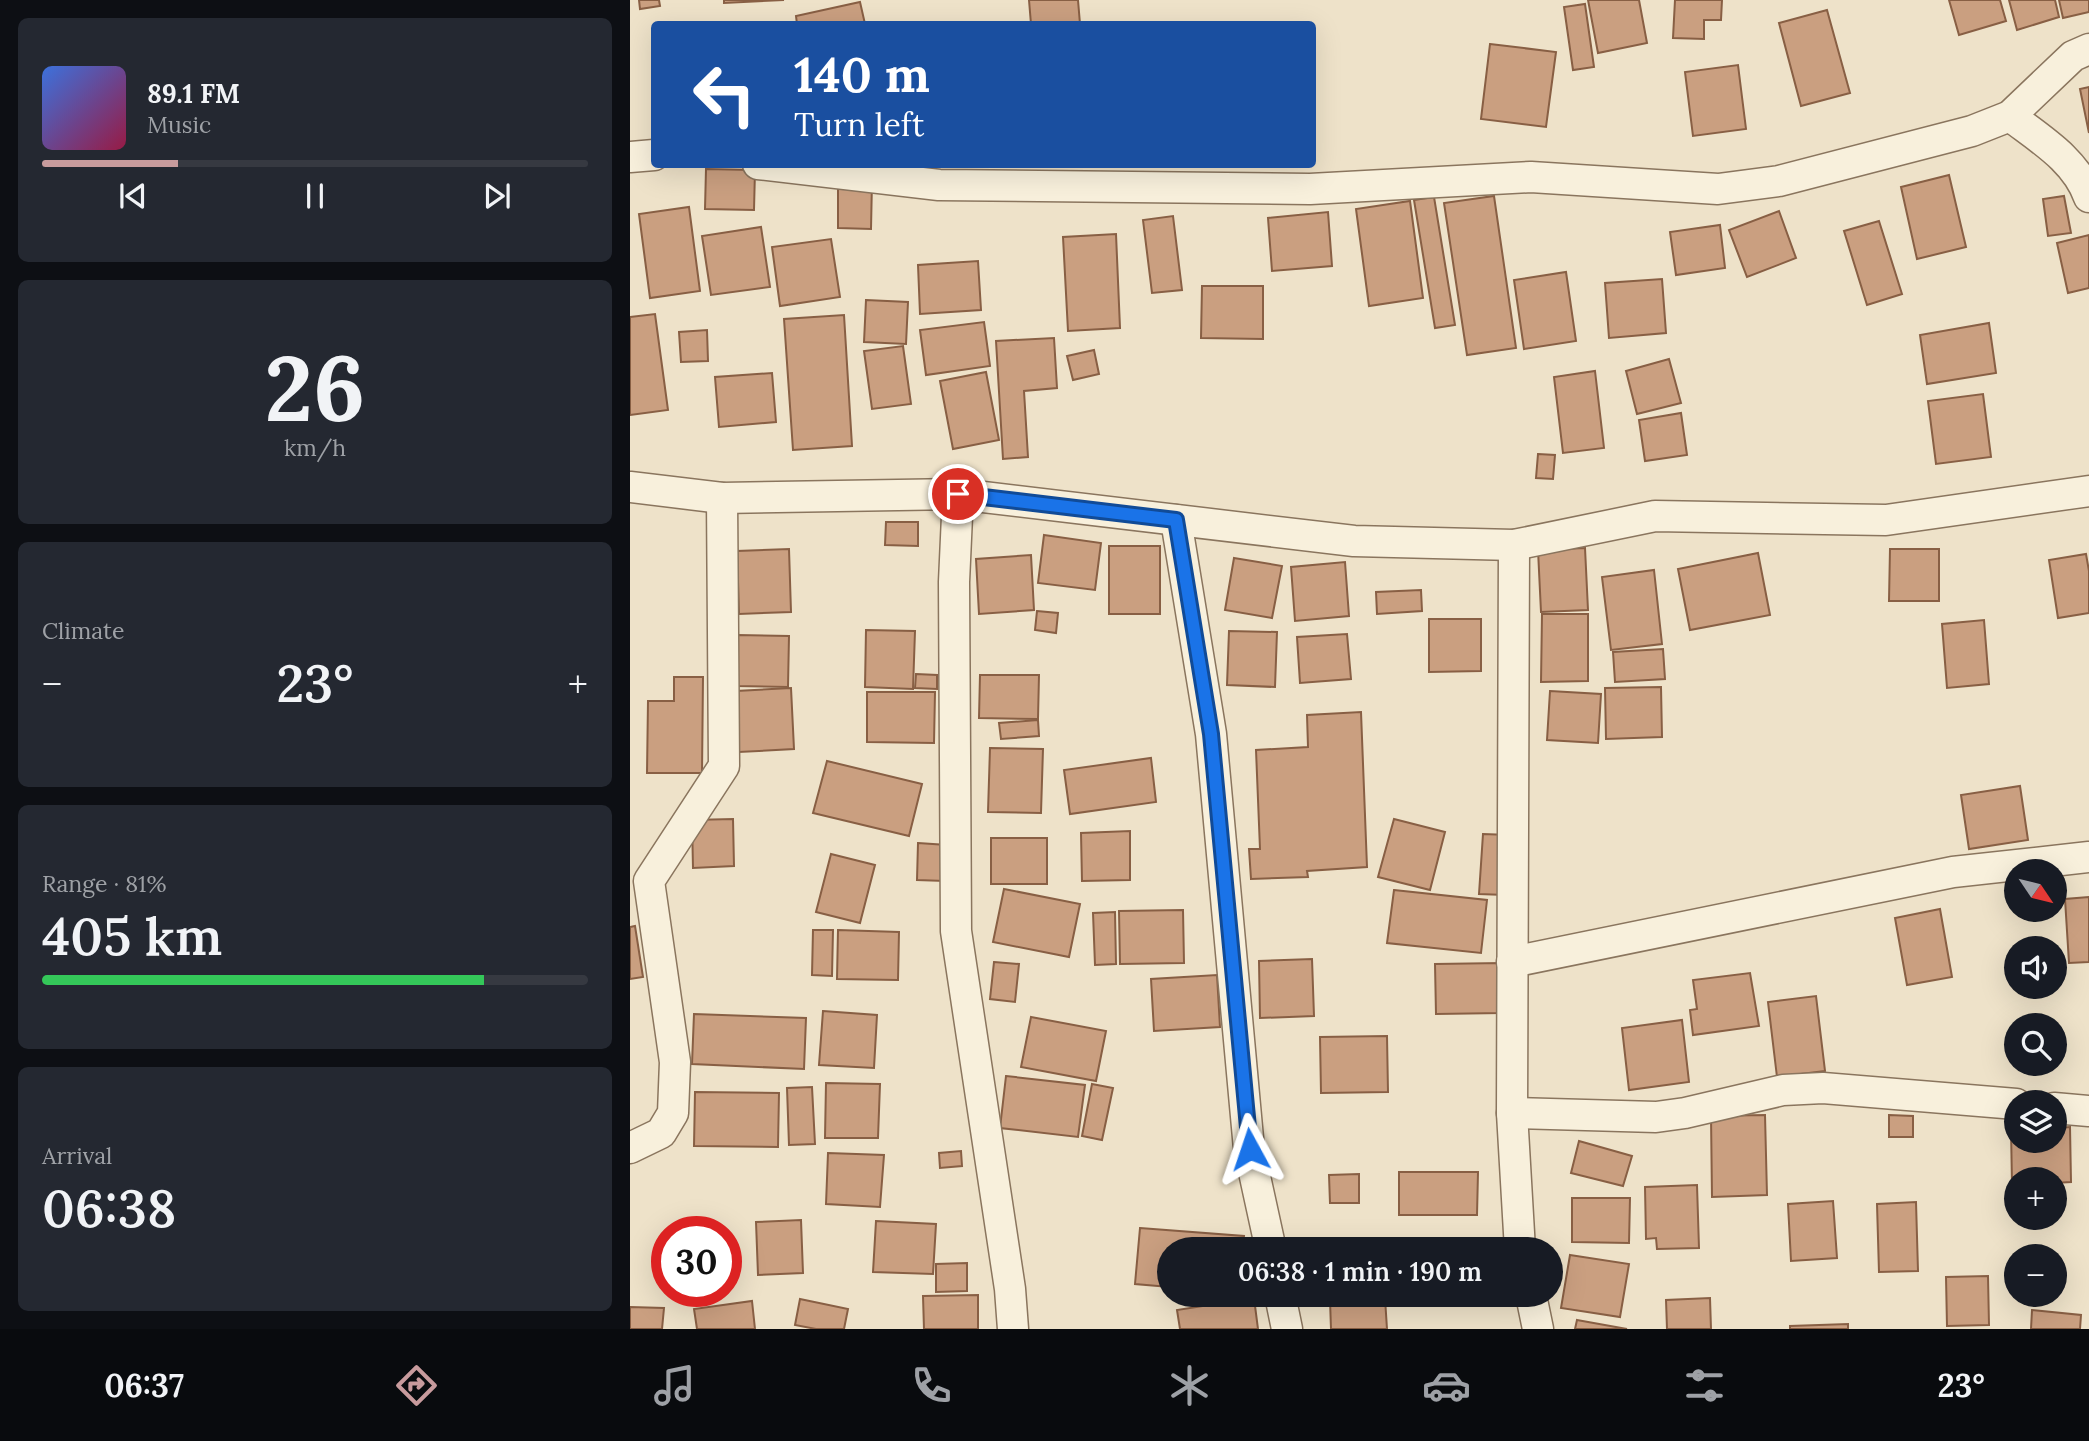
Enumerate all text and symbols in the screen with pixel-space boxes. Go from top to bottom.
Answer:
text: 140 m [794,43,930,105]
icon: left [679,49,770,140]
text: 89.1 FM [147,77,240,110]
text: Turn left [794,104,924,145]
text: Music [147,110,211,139]
icon: previous [114,177,152,215]
icon: pause [296,177,334,215]
icon: next [478,177,516,215]
text: 26 [265,329,365,446]
text: km/h [284,433,346,462]
pin [928,464,988,524]
icon: arrive [939,475,977,513]
text: Climate [42,616,124,645]
text: 23° [277,650,353,716]
text: − [42,660,62,708]
text: + [568,660,588,708]
north arrow [2004,859,2067,922]
map controls [2004,859,2067,1307]
text: Range · 81% [42,869,167,898]
text: 405 km [42,903,222,969]
button: sound [2004,936,2067,999]
button: search [2004,1013,2067,1076]
button: layers [2004,1090,2067,1153]
position arrow [1213,1112,1287,1186]
text: Arrival [42,1141,112,1170]
button: + [2004,1167,2067,1230]
text: 06:38 [42,1175,176,1241]
speed limit sign: 30 [651,1216,742,1307]
button: − [2004,1244,2067,1307]
text: 06:38 · 1 min · 190 m [1238,1255,1482,1288]
icon: directions [392,1361,441,1410]
icon: music [650,1361,699,1410]
icon: phone [907,1361,956,1410]
icon: climate [1165,1361,1214,1410]
icon: car [1422,1361,1471,1410]
icon: filters [1680,1361,1729,1410]
text: 06:37 [104,1365,184,1406]
text: 23° [1937,1365,1985,1406]

